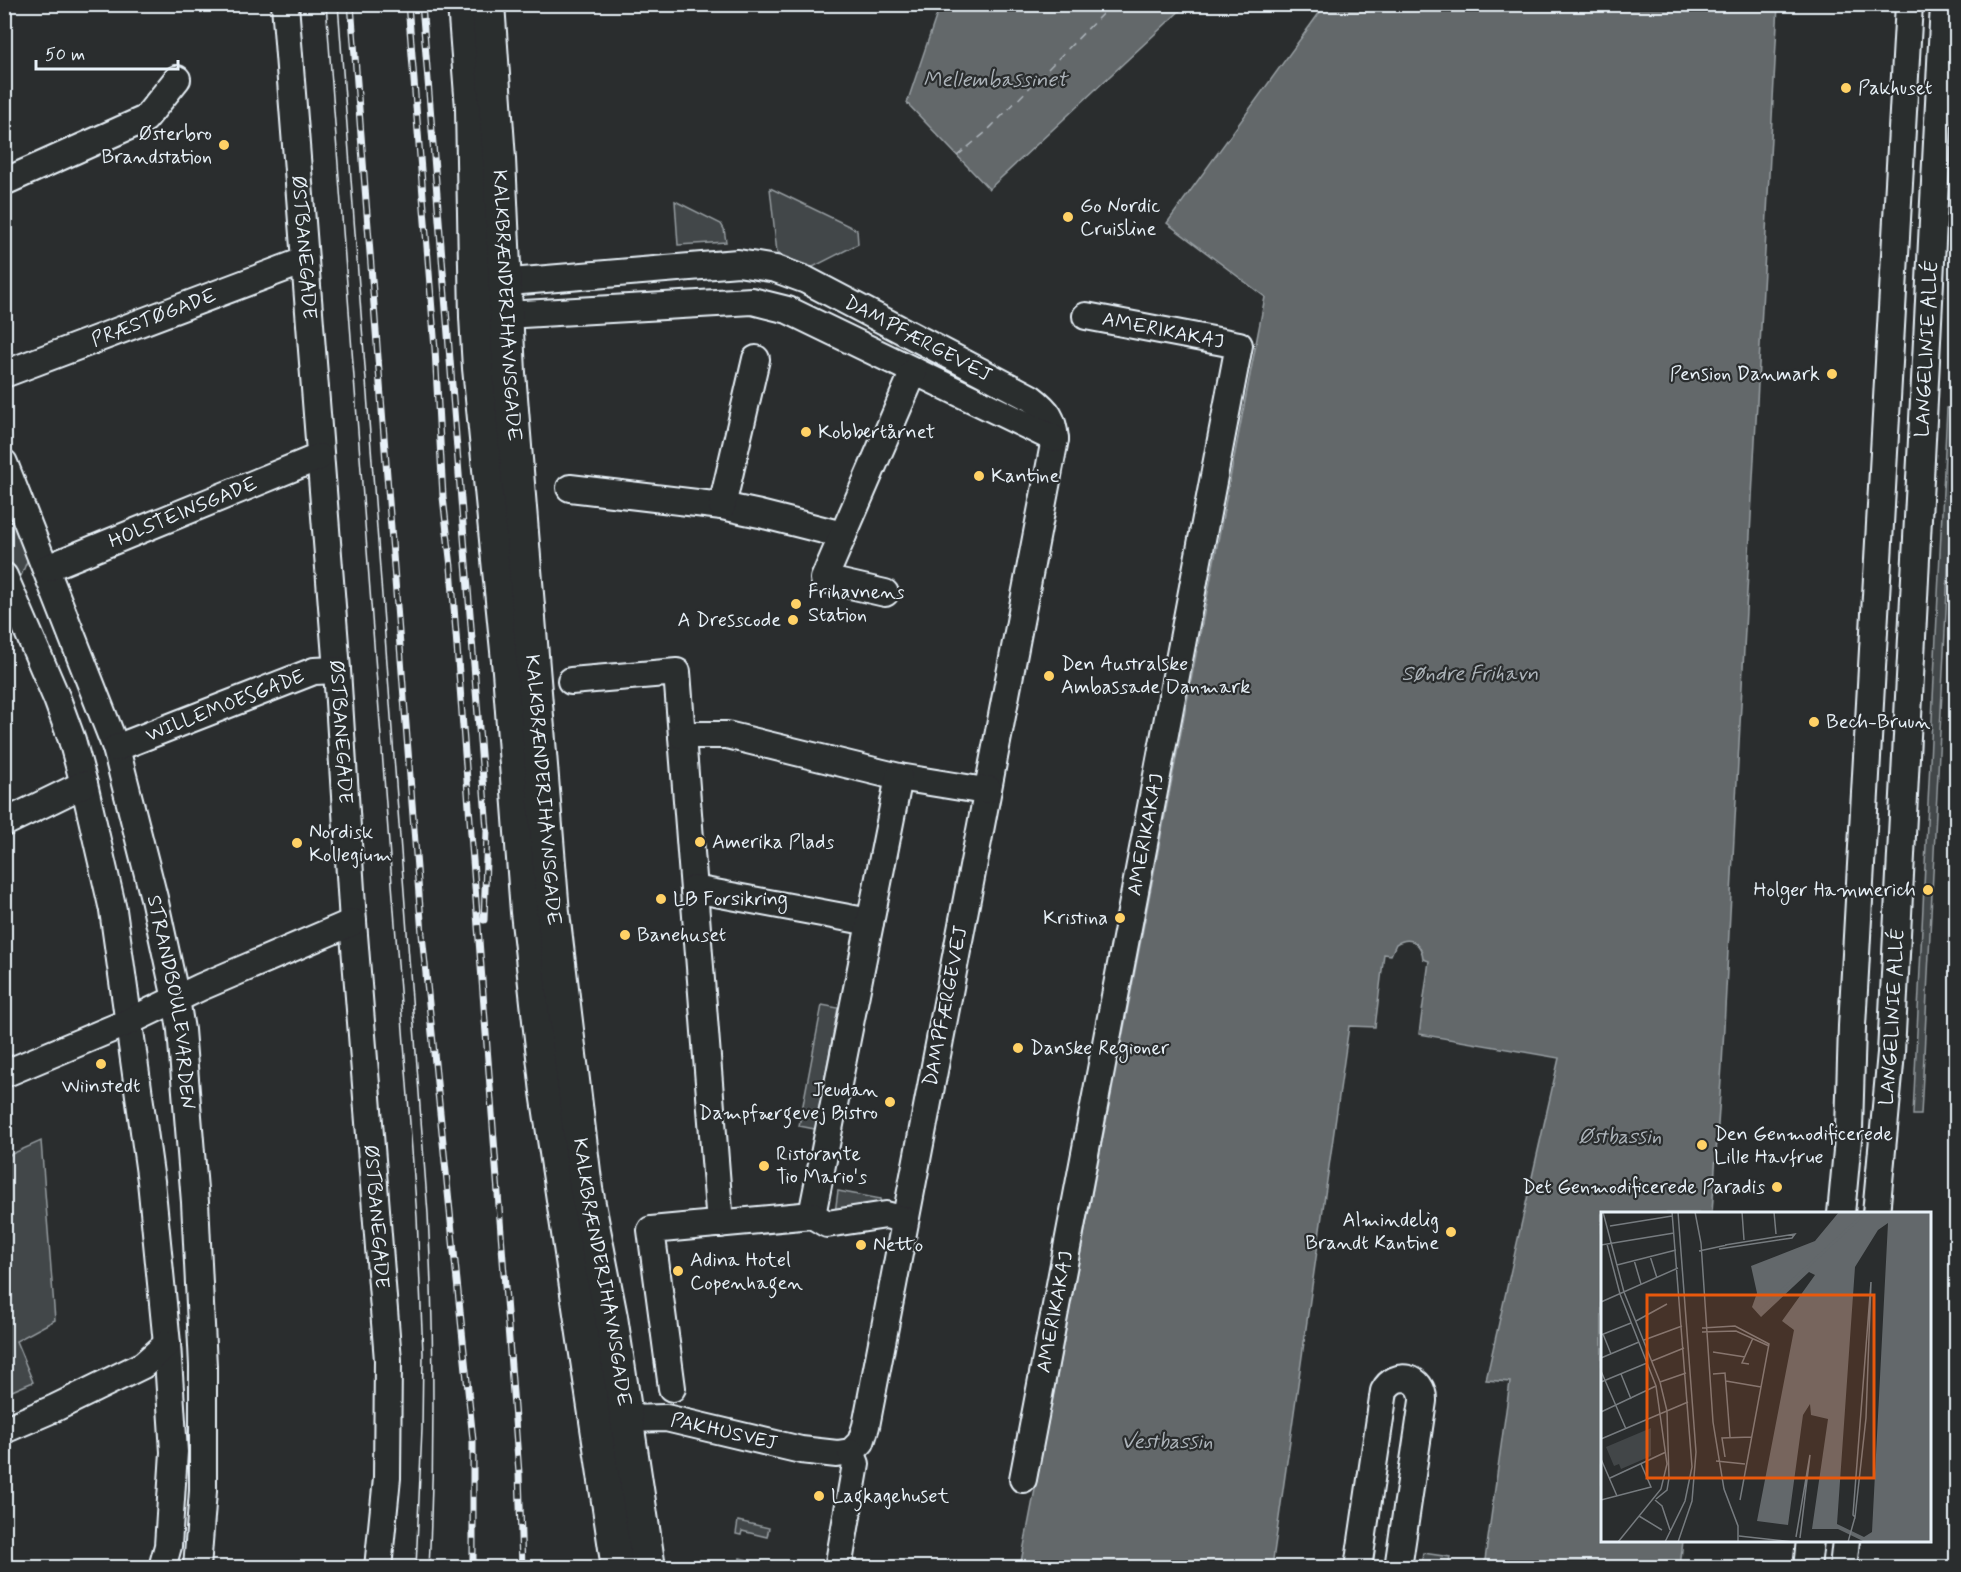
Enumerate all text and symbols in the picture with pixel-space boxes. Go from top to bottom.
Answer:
scale bar [36,33,178,71]
text: 50 m [45,43,85,67]
water label: Mellembassinet [923,66,1069,94]
place label: Pakhuset [1858,75,1933,102]
marker: Pakhuset [1839,81,1853,95]
place label: Østerbro Brandstation [102,121,212,171]
marker: Østerbro Brandstation [217,138,231,152]
street label: KALKBRÆNDERIHAVNSGADE [486,169,528,442]
street label: ØSTBANEGADE [285,174,323,320]
place label: Go Nordic Cruisline [1080,193,1160,243]
marker: Go Nordic Cruisline [1061,210,1075,224]
street label: LANGELINIE ALLÉ [1909,259,1945,438]
street label: PRÆSTØGADE [87,282,220,353]
street label: DAMPFÆRGEVEJ [839,289,997,389]
street label: AMERIKAKAJ [1100,306,1226,356]
place label: Pension Danmark [1670,361,1820,388]
marker: Pension Danmark [1825,367,1839,381]
place label: Kobbertårnet [818,419,935,446]
marker: Kobbertårnet [799,425,813,439]
place label: Kantine [991,463,1059,490]
marker: Kantine [972,469,986,483]
street label: HOLSTEINSGADE [105,470,262,555]
place label: Frihavnens Station [808,579,905,629]
marker: Frihavnens Station [789,597,803,611]
place label: A Dresscode [678,607,781,634]
marker: A Dresscode [786,613,800,627]
place label: Den Australske Ambassade Danmark [1061,651,1250,701]
street label: KALKBRÆNDERIHAVNSGADE [518,653,568,927]
street label: ØSTBANEGADE [323,659,359,805]
water label: Søndre Frihavn [1402,660,1539,688]
street label: WILLEMOESGADE [142,663,308,749]
marker: Den Australske Ambassade Danmark [1042,669,1056,683]
place label: Bech-Bruun [1826,709,1931,736]
marker: Bech-Bruun [1807,715,1821,729]
street label: AMERIKAKAJ [1121,771,1171,898]
place label: Nordisk Kollegium [309,819,392,869]
place label: Amerika Plads [712,829,835,856]
marker: Amerika Plads [693,835,707,849]
marker: Nordisk Kollegium [290,836,304,850]
place label: Holger Hammerich [1753,877,1916,905]
marker: Holger Hammerich [1921,883,1935,897]
place label: LB Forsikring [673,886,788,914]
marker: LB Forsikring [654,892,668,906]
street label: STRANDBOULEVARDEN [140,893,201,1111]
place label: Kristina [1043,905,1108,932]
marker: Kristina [1113,911,1127,925]
place label: Banehuset [637,922,726,949]
street label: DAMPFÆRGEVEJ [917,923,975,1089]
marker: Banehuset [618,928,632,942]
street label: LANGELINIE ALLÉ [1873,928,1911,1106]
place label: Danske Regioner [1030,1035,1170,1063]
marker: Danske Regioner [1011,1041,1025,1055]
marker: Wiinstedt [94,1057,108,1071]
place label: Wiinstedt [62,1073,140,1100]
place label: Jeudan Dampfærgevej Bistro [699,1077,878,1129]
marker: Jeudan Dampfærgevej Bistro [883,1095,897,1109]
place label: Den Genmodificerede Lille Havfrue [1714,1121,1893,1171]
water label: Østbassin [1579,1123,1661,1151]
street label: KALKBRÆNDERIHAVNSGADE [567,1136,638,1408]
marker: Den Genmodificerede Lille Havfrue [1695,1138,1709,1152]
place label: Ristorante Tio Mario's [776,1141,867,1191]
street label: ØSTBANEGADE [357,1144,396,1289]
marker: Ristorante Tio Mario's [757,1159,771,1173]
place label: Det Genmodificerede Paradis [1522,1174,1765,1201]
marker: Det Genmodificerede Paradis [1770,1180,1784,1194]
place label: Almindelig Brandt Kantine [1305,1207,1439,1257]
inset map [1601,1212,1931,1542]
marker: Almindelig Brandt Kantine [1444,1225,1458,1239]
place label: Netto [873,1232,923,1259]
marker: Netto [854,1238,868,1252]
place label: Adina Hotel Copenhagen [690,1247,803,1299]
street label: AMERIKAKAJ [1030,1249,1080,1375]
marker: Adina Hotel Copenhagen [671,1264,685,1278]
street label: PAKHUSVEJ [668,1407,780,1457]
water label: Vestbassin [1121,1428,1213,1456]
place label: Lagkagehuset [831,1483,949,1512]
marker: Lagkagehuset [812,1489,826,1503]

